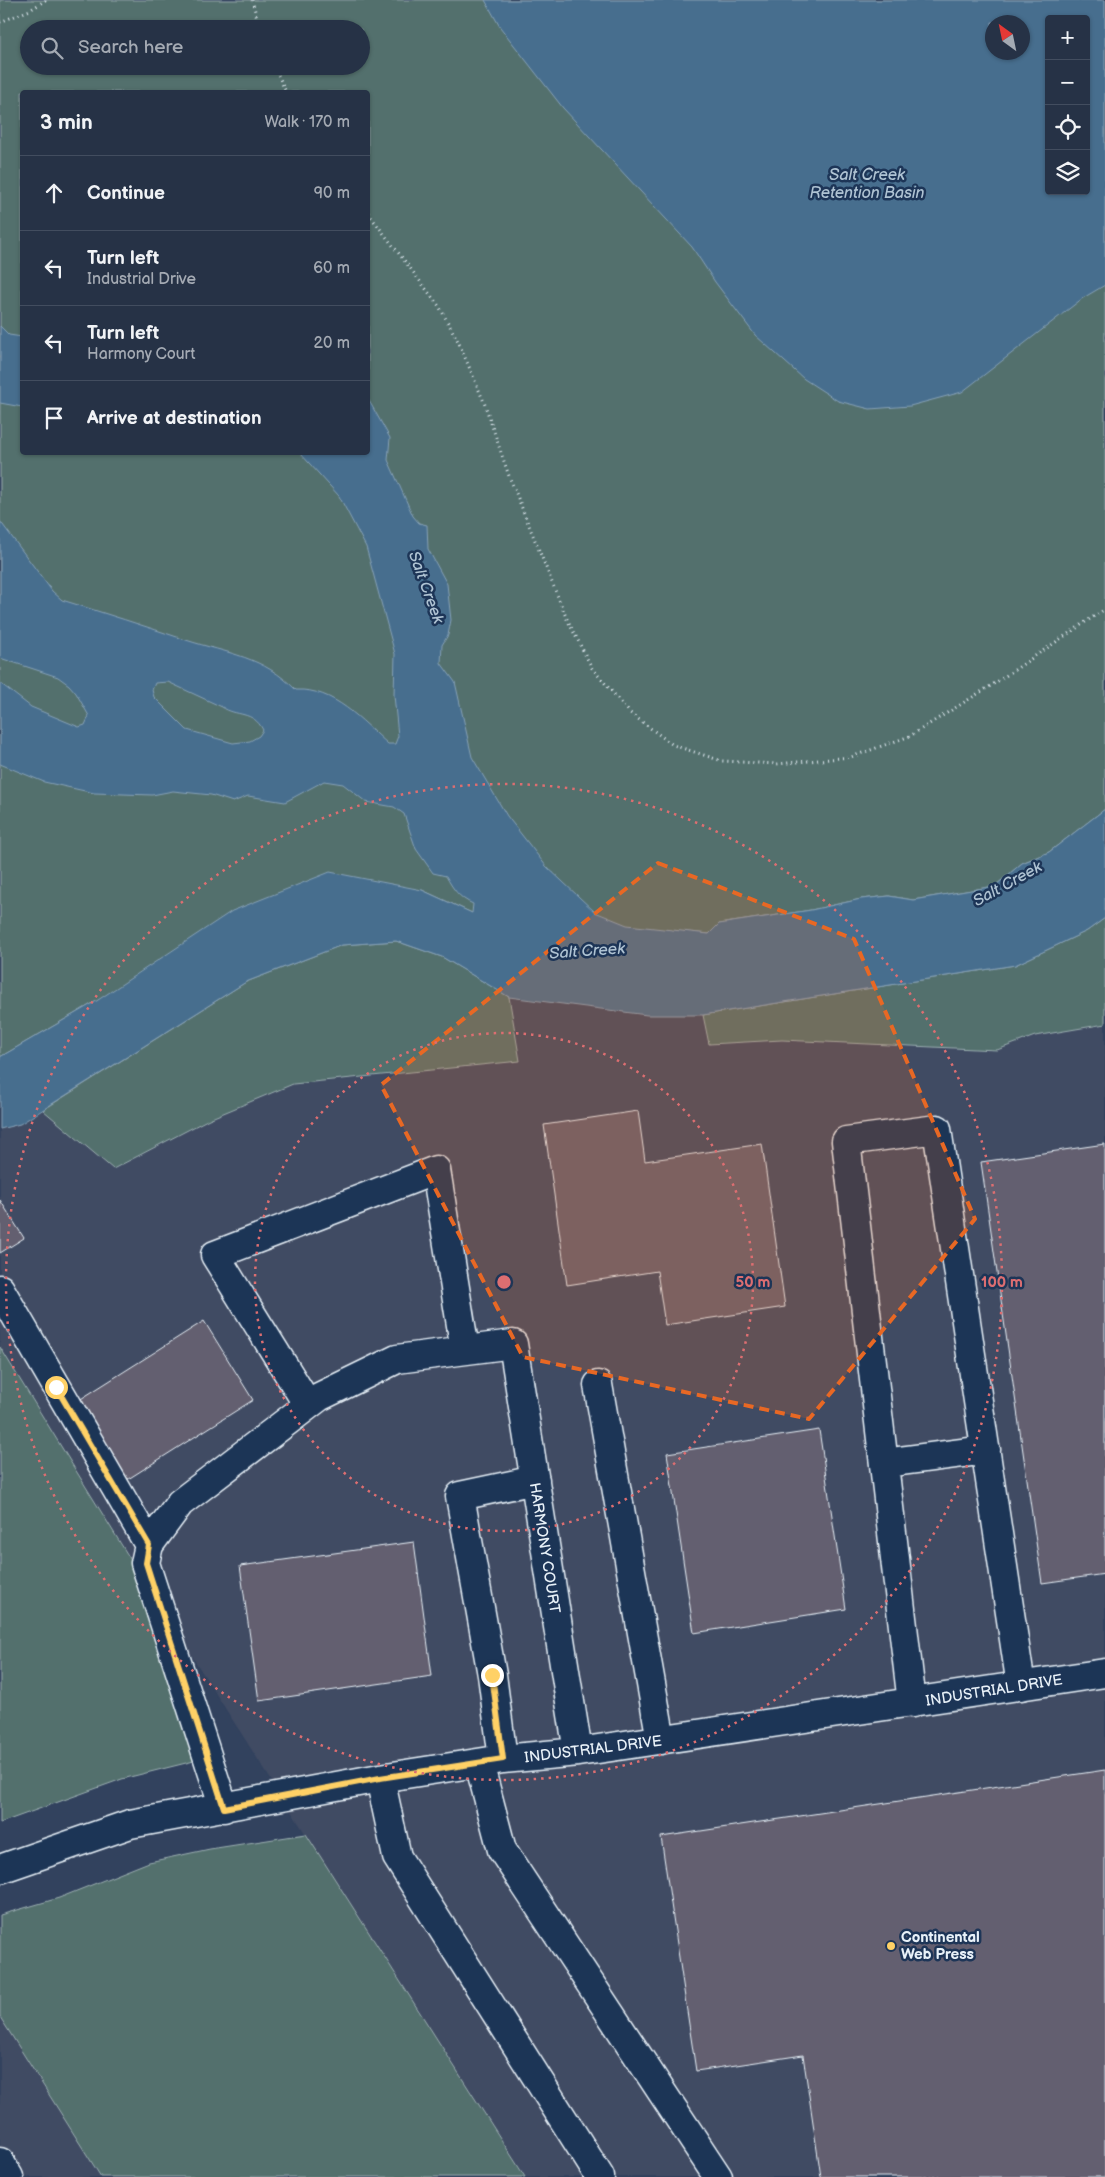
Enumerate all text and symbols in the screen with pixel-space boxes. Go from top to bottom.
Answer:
north arrow [985,15,1030,60]
map controls [1045,15,1090,195]
button: + [1045,15,1090,60]
search box [20,20,370,75]
icon: search [38,34,66,62]
text: Search here [78,36,183,59]
button: − [1045,60,1090,105]
button: locate [1045,105,1090,150]
text: 3 min [40,110,93,135]
text: Walk · 170 m [264,113,350,132]
button: layers [1045,150,1090,195]
water label: Salt Creek Retention Basin [810,166,924,203]
icon: ahead [40,179,68,207]
text: Continue [87,182,165,205]
text: 90 m [314,184,350,203]
text: Turn left [87,247,159,270]
icon: left [40,254,68,282]
text: 60 m [313,259,350,278]
text: Industrial Drive [87,270,196,289]
text: Turn left [87,322,159,345]
icon: left [40,329,68,357]
text: 20 m [314,334,350,353]
text: Harmony Court [87,345,195,364]
icon: arrive [40,404,68,432]
text: Arrive at destination [87,407,262,430]
water label: Salt Creek [404,549,448,627]
water label: Salt Creek [970,857,1046,911]
water label: Salt Creek [549,939,627,964]
centre of rings [495,1273,513,1291]
text: 50 m [736,1273,771,1292]
text: 100 m [981,1273,1023,1292]
route start [45,1376,68,1399]
street label: HARMONY COURT [525,1481,564,1615]
route end [481,1664,504,1687]
street label: INDUSTRIAL DRIVE [924,1670,1064,1711]
street label: INDUSTRIAL DRIVE [523,1732,663,1767]
place label: Continental Web Press [901,1928,980,1964]
marker: Continental Web Press [885,1940,897,1952]

